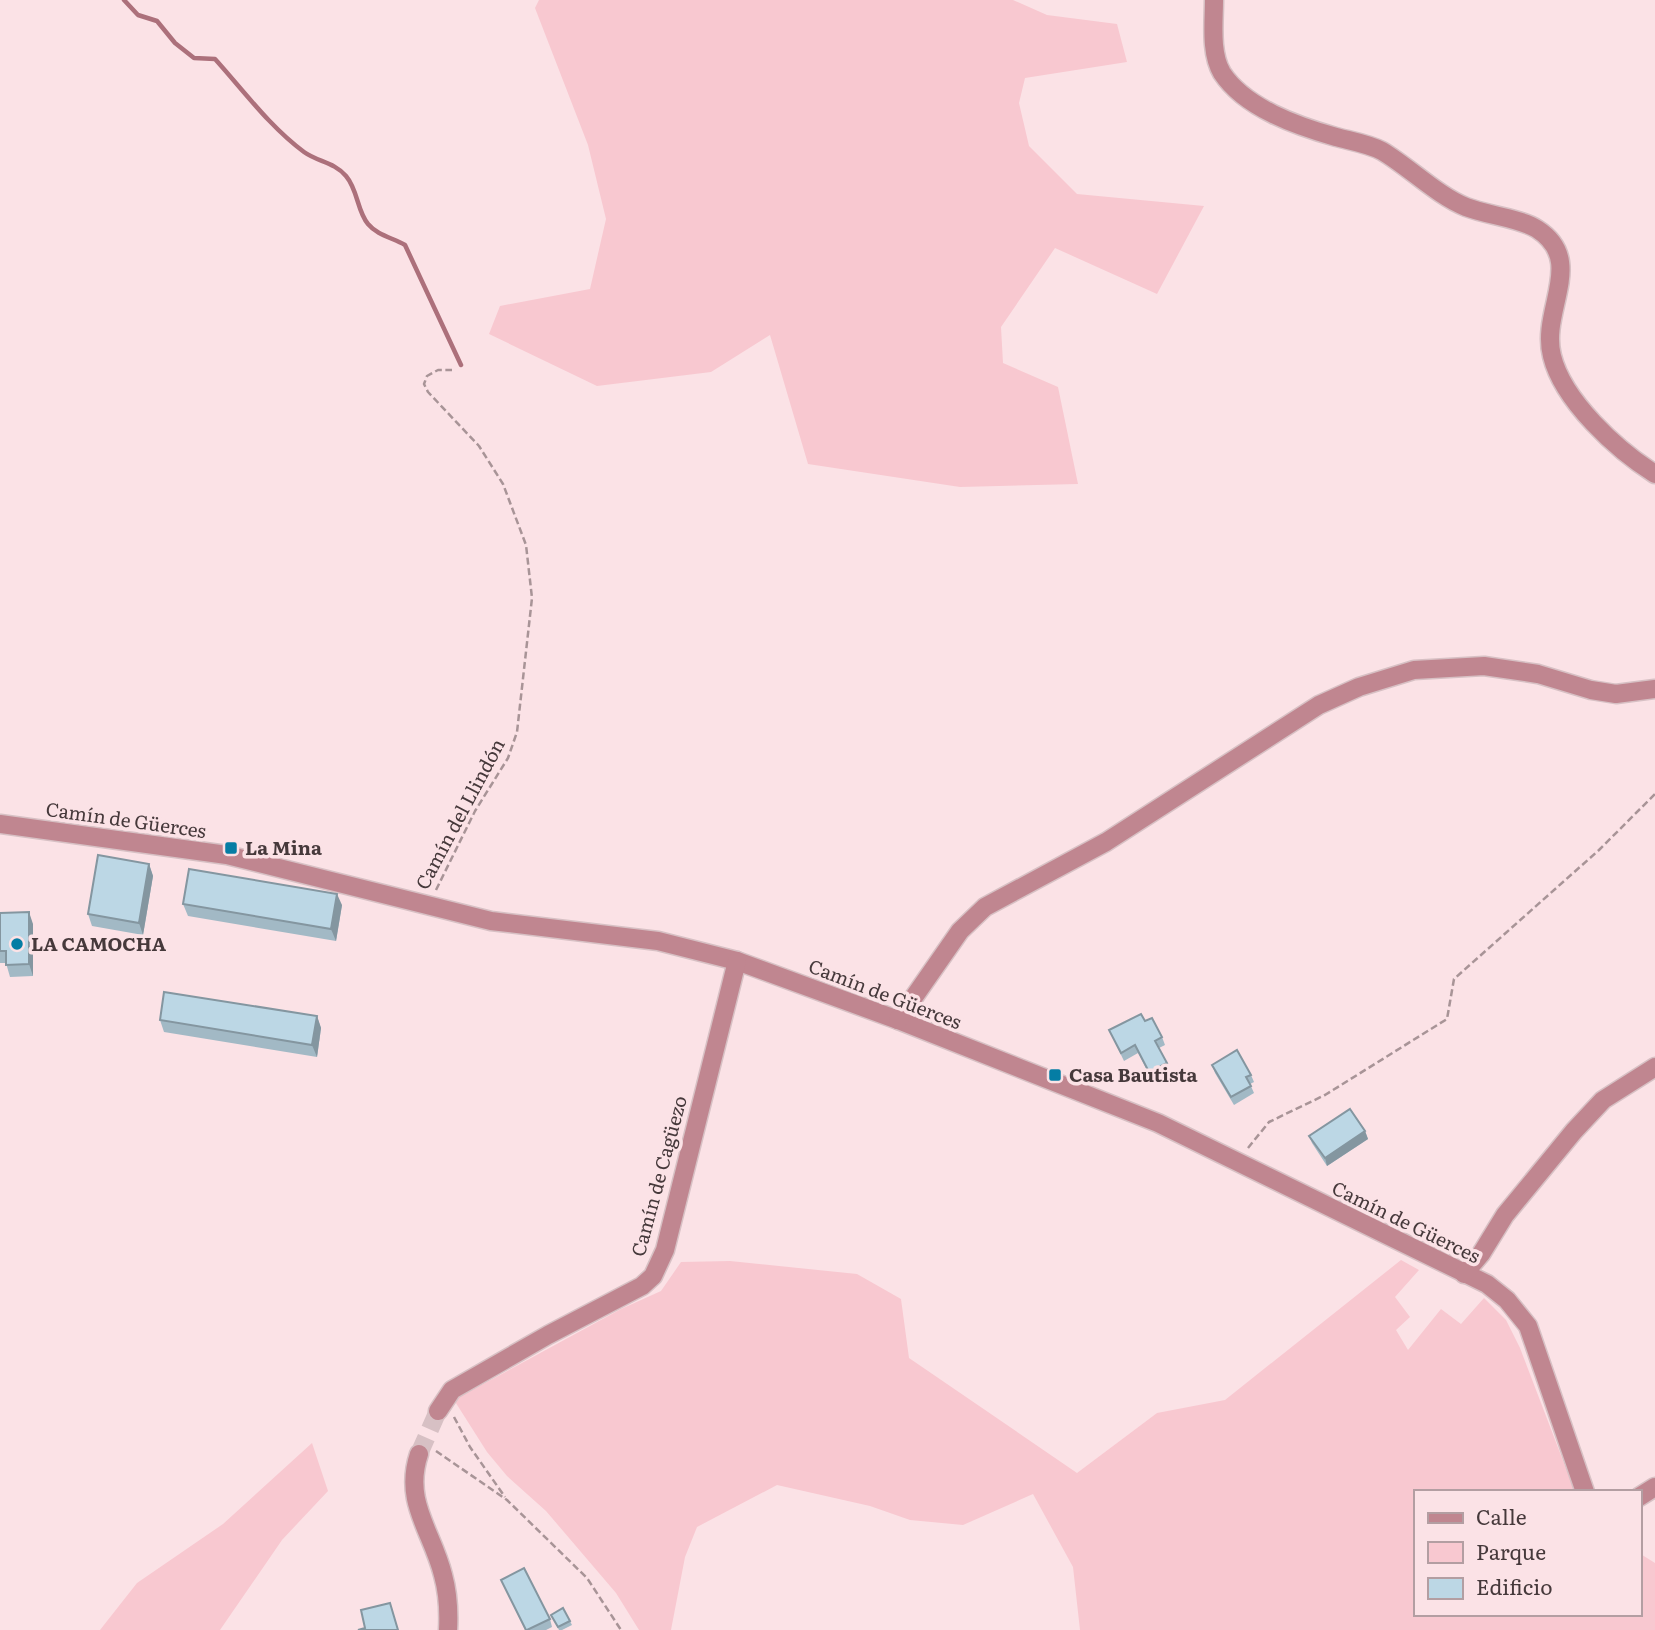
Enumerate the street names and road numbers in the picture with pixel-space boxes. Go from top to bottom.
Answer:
street label: Camín del Llindón [407,733,511,894]
street label: Camín de Güerces [44,794,209,844]
street label: Camín de Güerces [805,951,966,1035]
street label: Camín de Cagüezo [623,1092,693,1259]
street label: Camín de Güerces [1328,1173,1486,1269]

